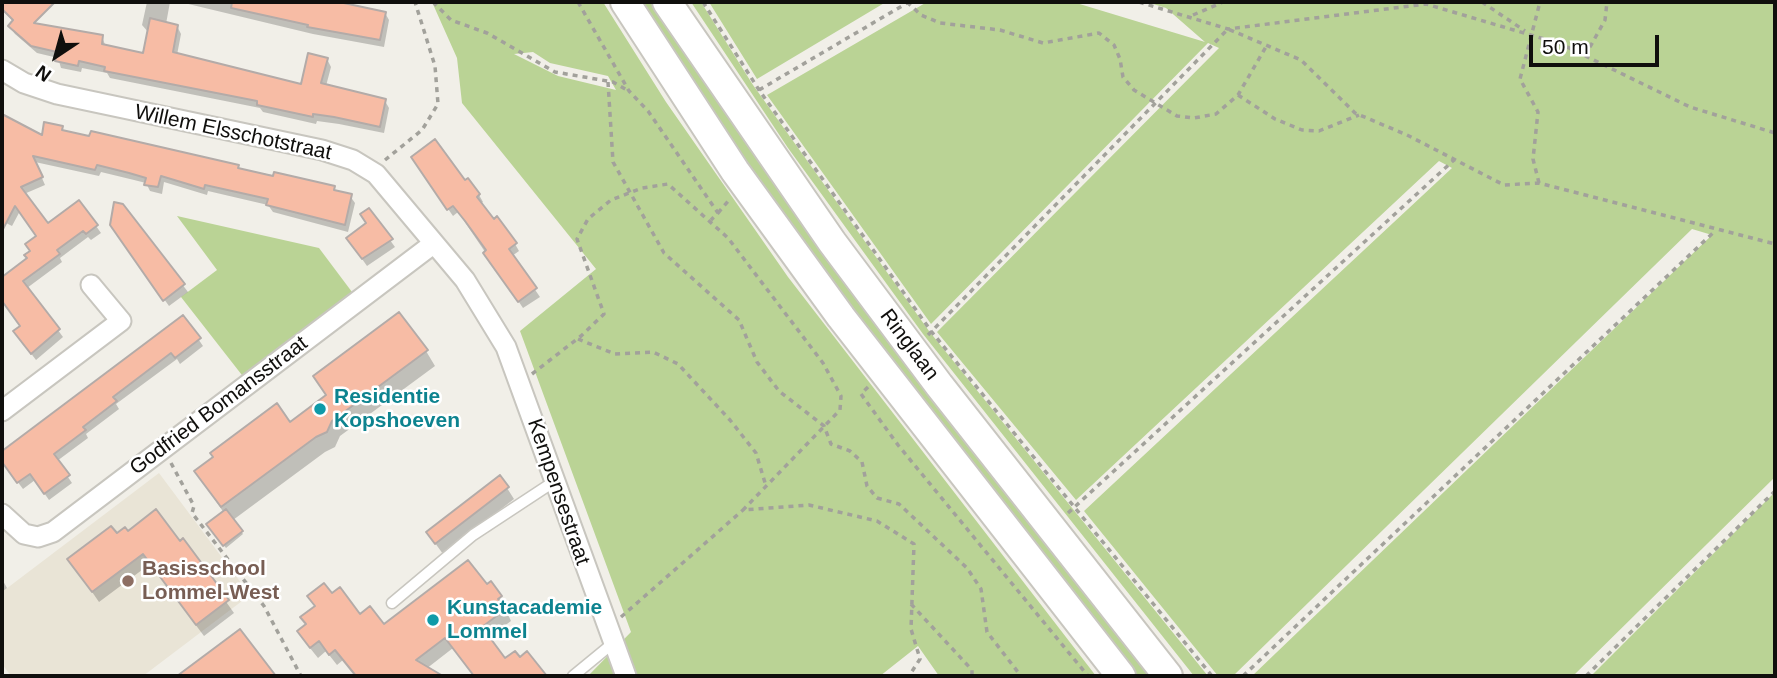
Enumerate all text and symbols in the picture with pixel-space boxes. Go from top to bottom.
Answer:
north arrow [21,21,91,91]
scale bar [1532,21,1662,65]
text: 50 m [1542,35,1589,58]
text: N [32,61,55,86]
street label: Willem Elsschotstraat [132,100,334,166]
street label: Ringlaan [874,304,944,386]
street label: Godfried Bomansstraat [125,331,313,481]
place label: Residentie Kopshoeven [334,384,460,434]
marker: Residentie Kopshoeven [312,401,328,417]
street label: Kempensestraat [521,416,595,568]
place label: Basisschool Lommel-West [142,556,279,606]
marker: Basisschool Lommel-West [120,573,136,589]
place label: Kunstacademie Lommel [447,595,602,645]
marker: Kunstacademie Lommel [425,612,441,628]

